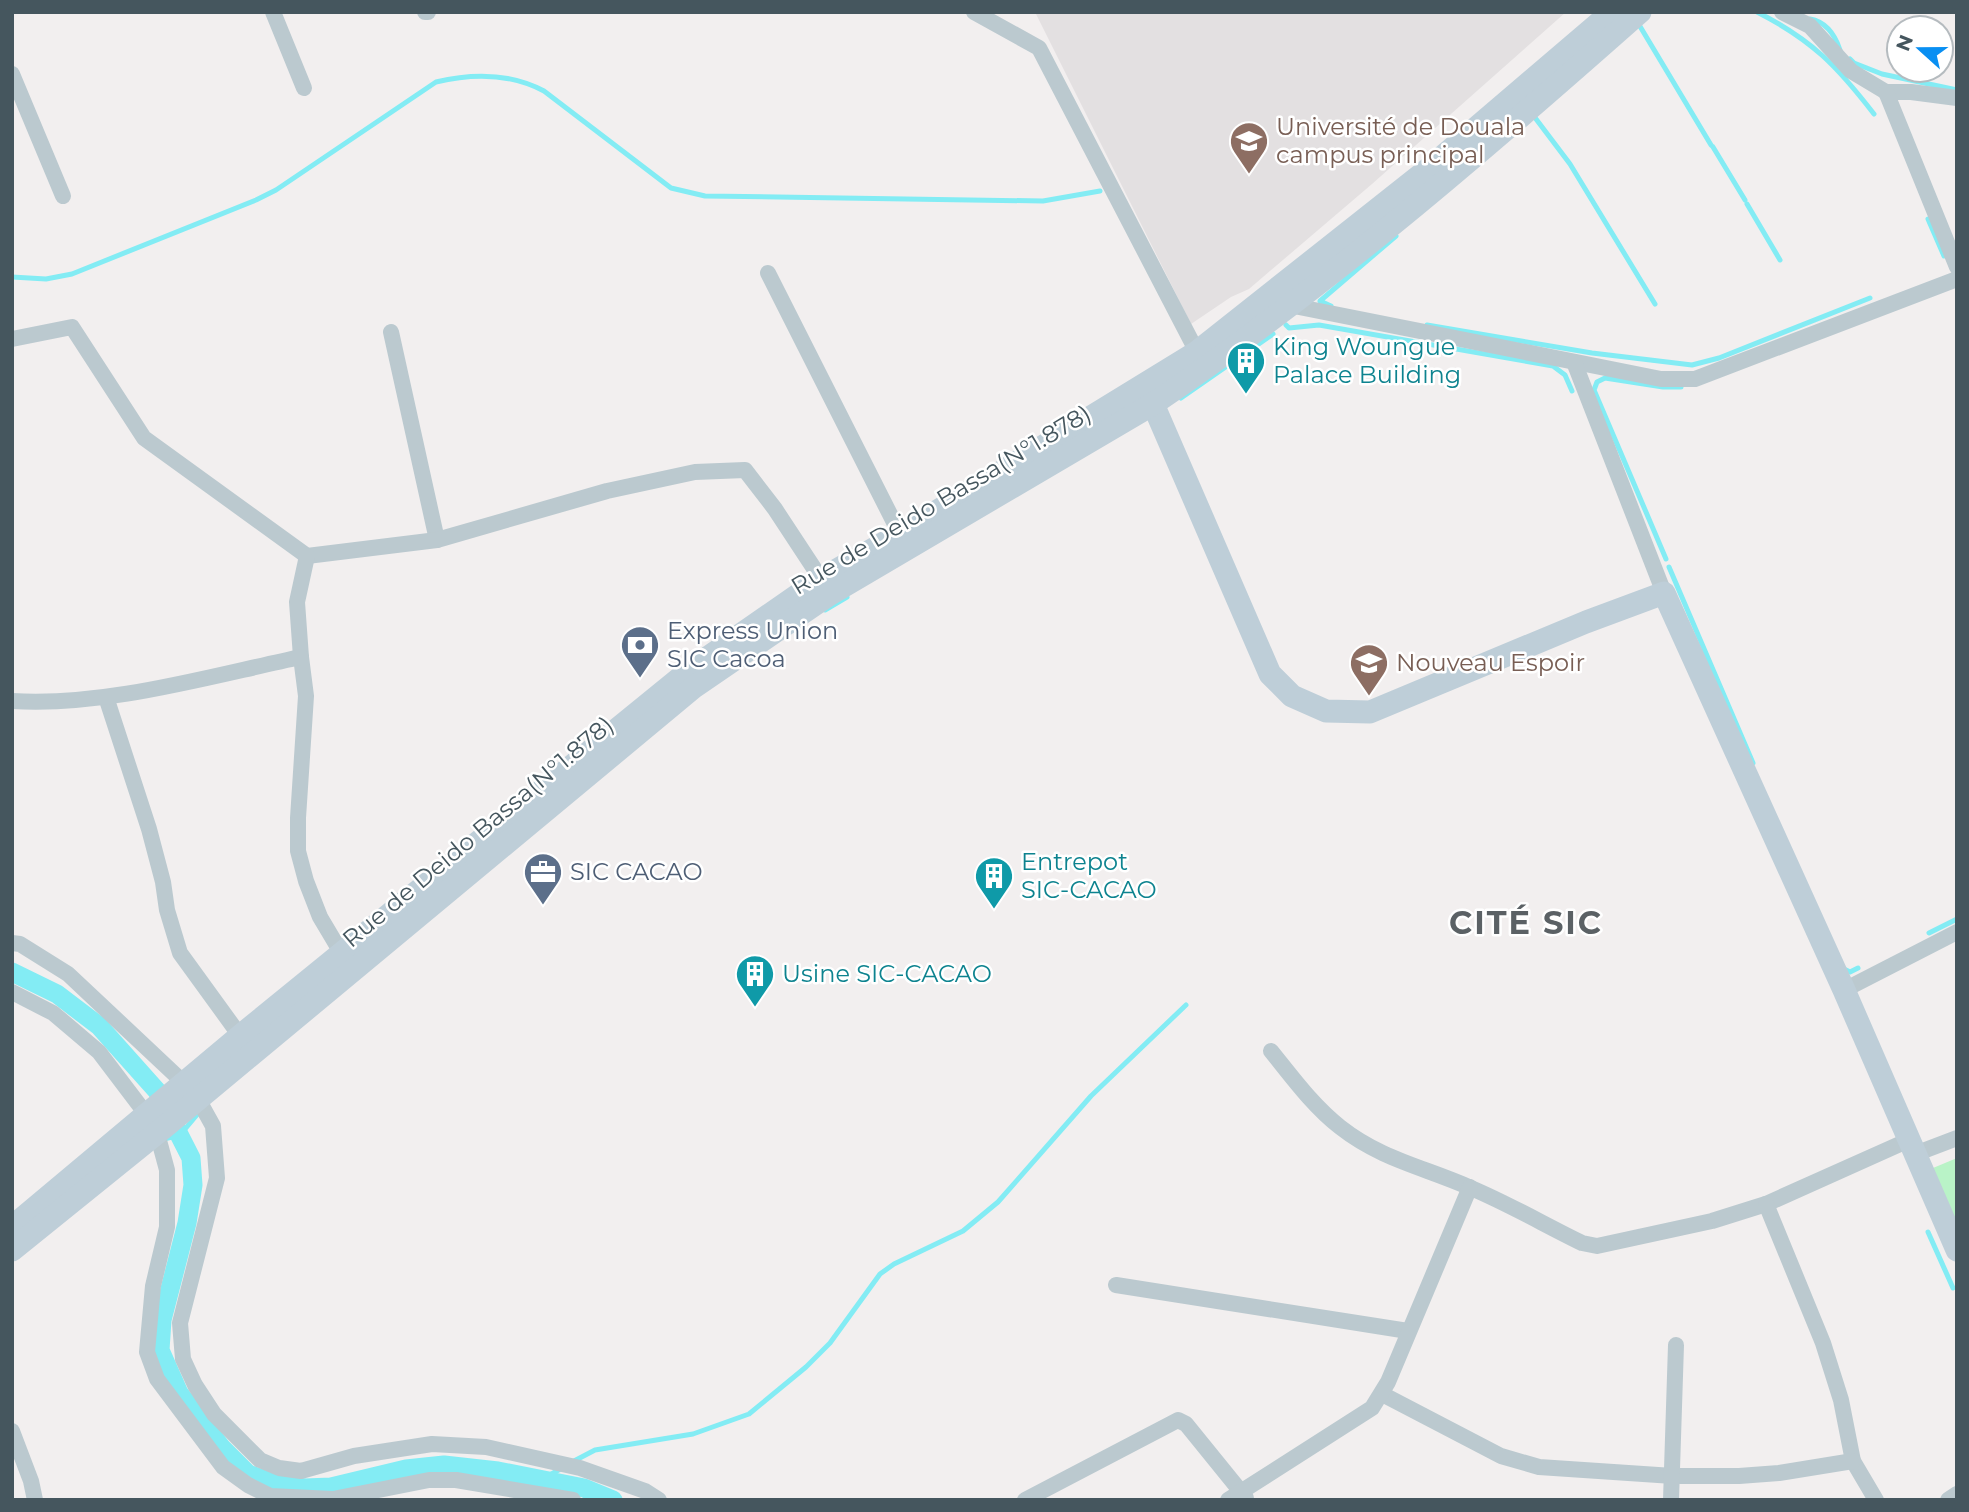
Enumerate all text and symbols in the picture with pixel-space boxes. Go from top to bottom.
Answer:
north arrow [1885,14,1955,84]
text: N [1891,32,1918,54]
place label: Université de Douala campus principal [1276,112,1525,169]
school or university icon: Université de Douala campus principal [1228,120,1270,175]
place label: King Woungue Palace Building [1273,332,1461,389]
building icon: King Woungue Palace Building [1225,340,1267,395]
street label: Rue de Deido Bassa(N°1.878) [786,398,1096,601]
place label: Express Union SIC Cacoa [667,616,838,673]
bank icon: Express Union SIC Cacoa [619,624,661,679]
school or university icon: Nouveau Espoir [1348,642,1390,697]
place label: Nouveau Espoir [1396,648,1585,677]
street label: Rue de Deido Bassa(N°1.878) [337,710,619,953]
place label: Entrepot SIC-CACAO [1021,847,1157,904]
office icon: SIC CACAO [522,851,564,906]
building icon: Entrepot SIC-CACAO [973,855,1015,910]
place label: SIC CACAO [570,857,703,886]
district label: CITÉ SIC [1449,903,1603,942]
building icon: Usine SIC-CACAO [734,953,776,1008]
place label: Usine SIC-CACAO [782,959,992,988]

